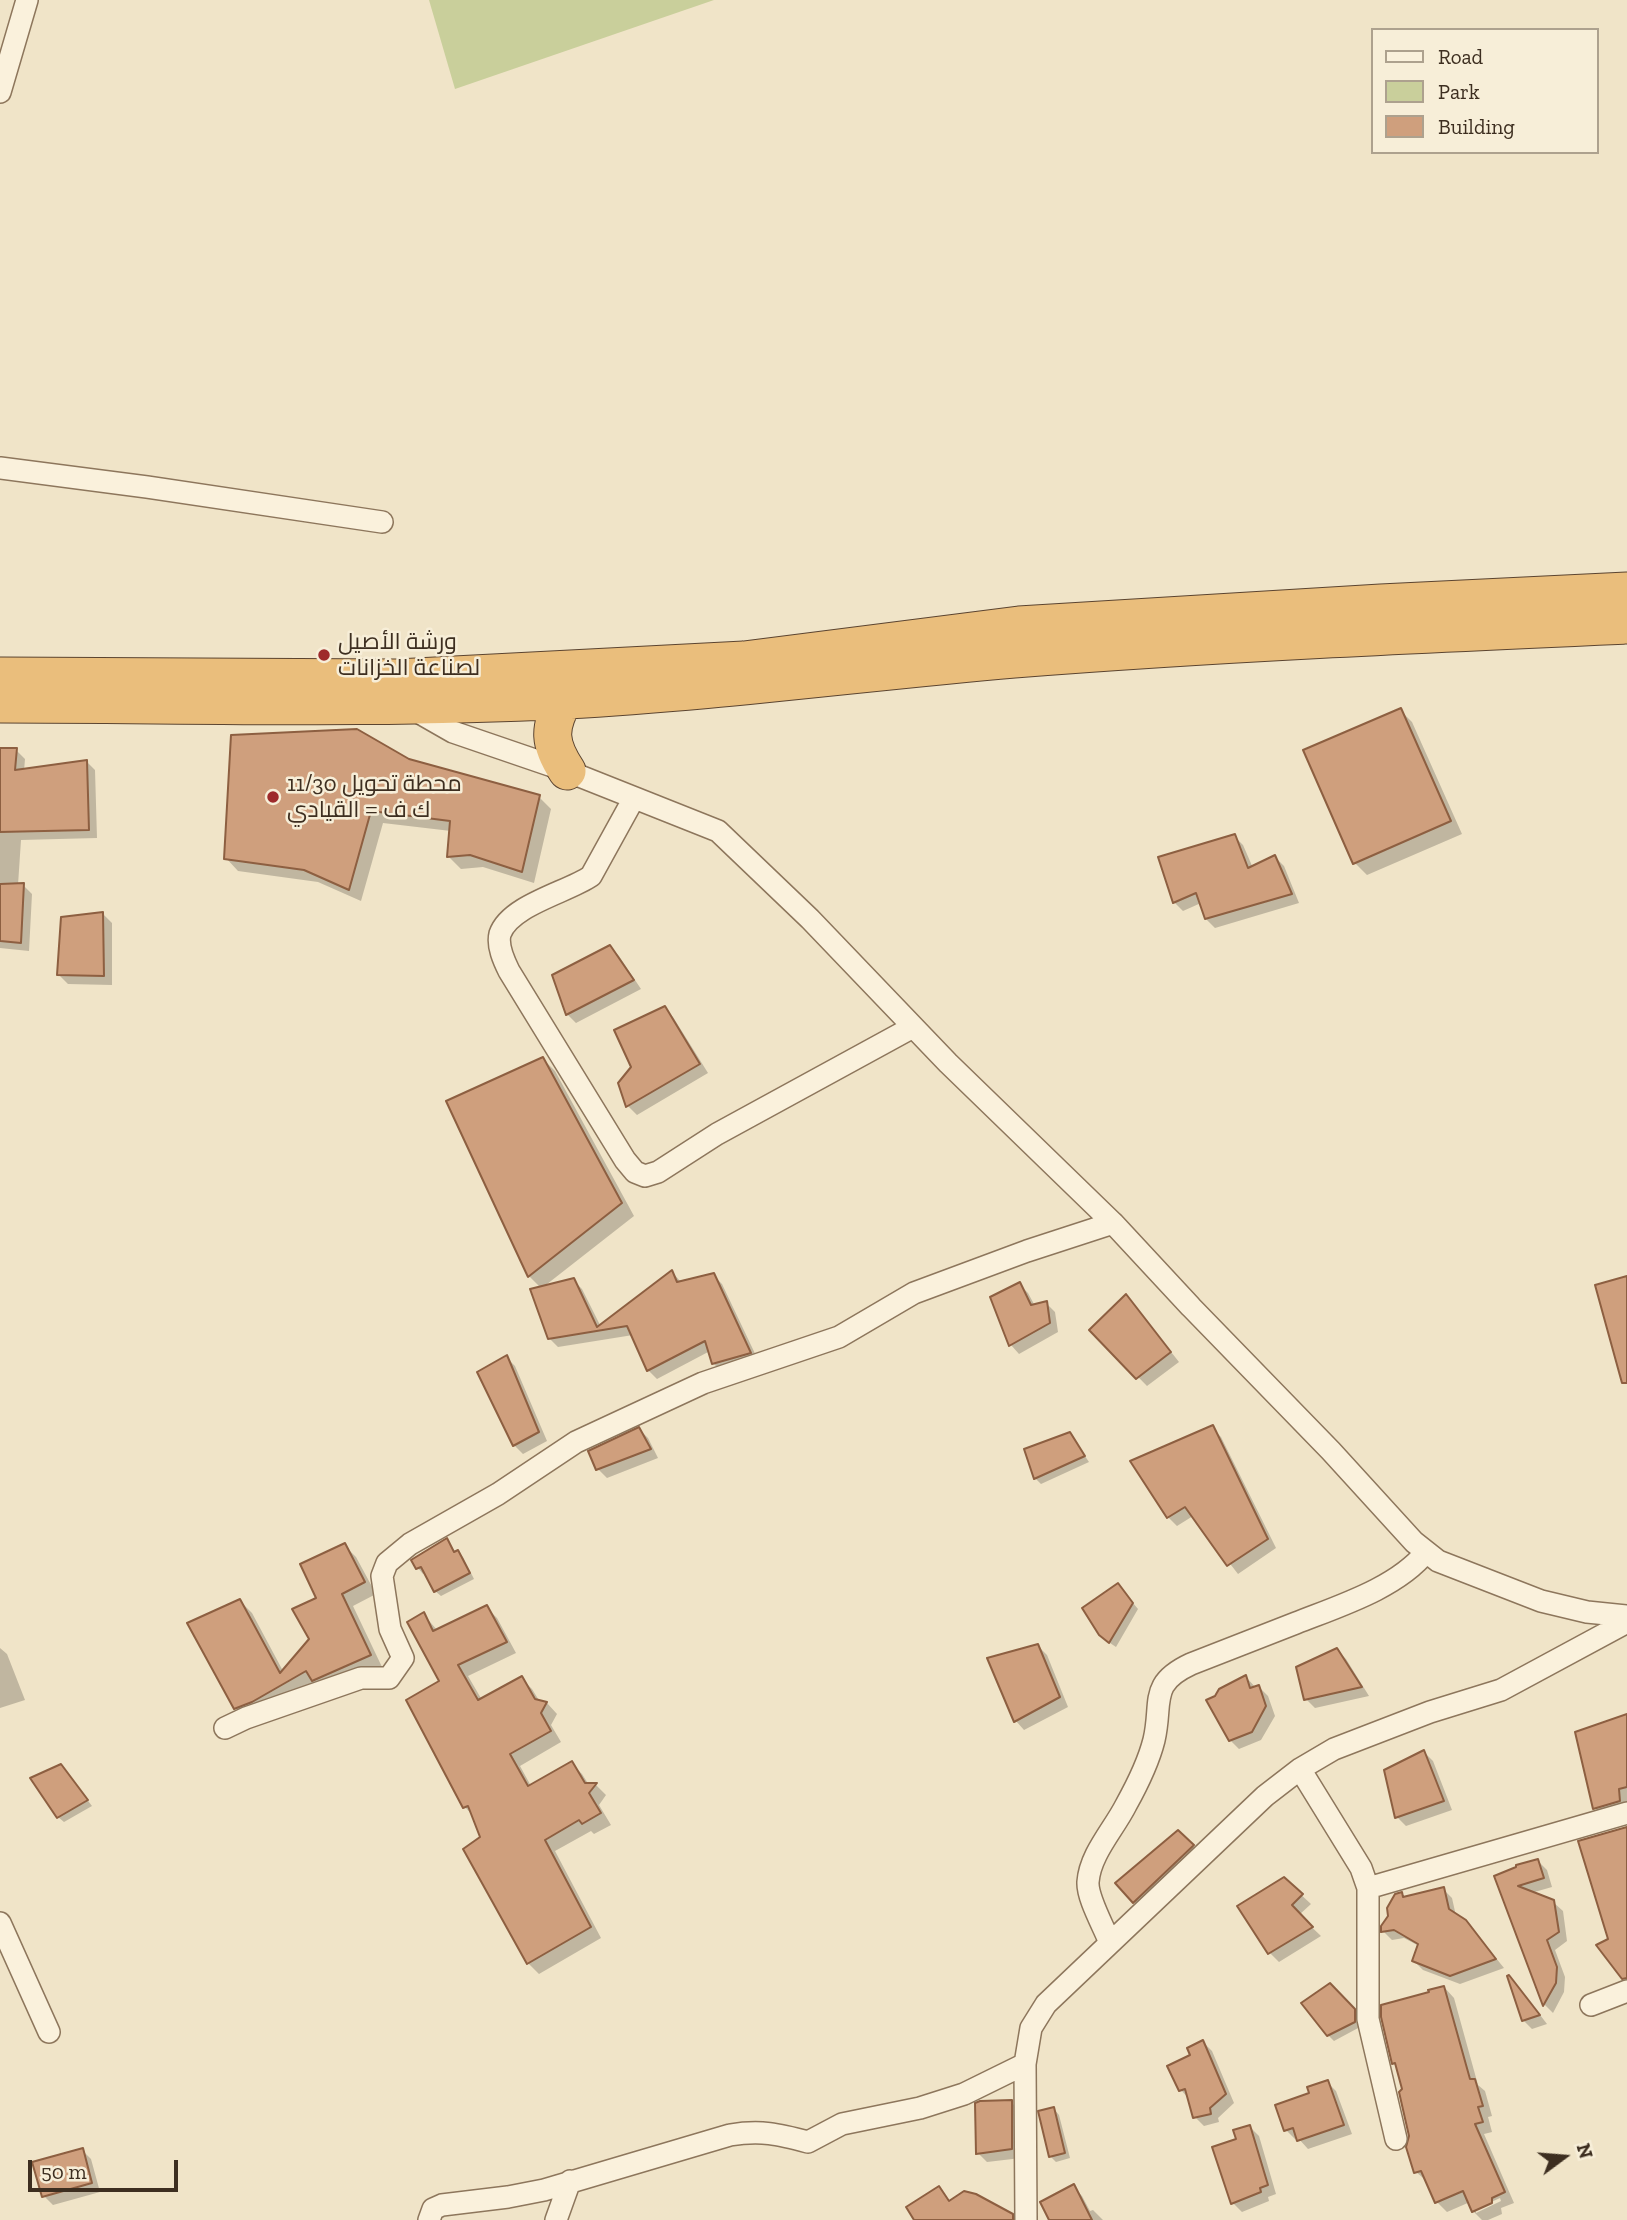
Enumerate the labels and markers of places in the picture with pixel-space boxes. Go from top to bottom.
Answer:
place label: ورشة الأصيل لصناعة الخزانات [338,628,480,682]
marker: ورشة الأصيل لصناعة الخزانات [316,647,332,663]
place label: محطة تحويل 11/30 ك ف = القيادي [287,770,462,824]
marker: محطة تحويل 11/30 ك ف = القيادي [265,789,281,805]

